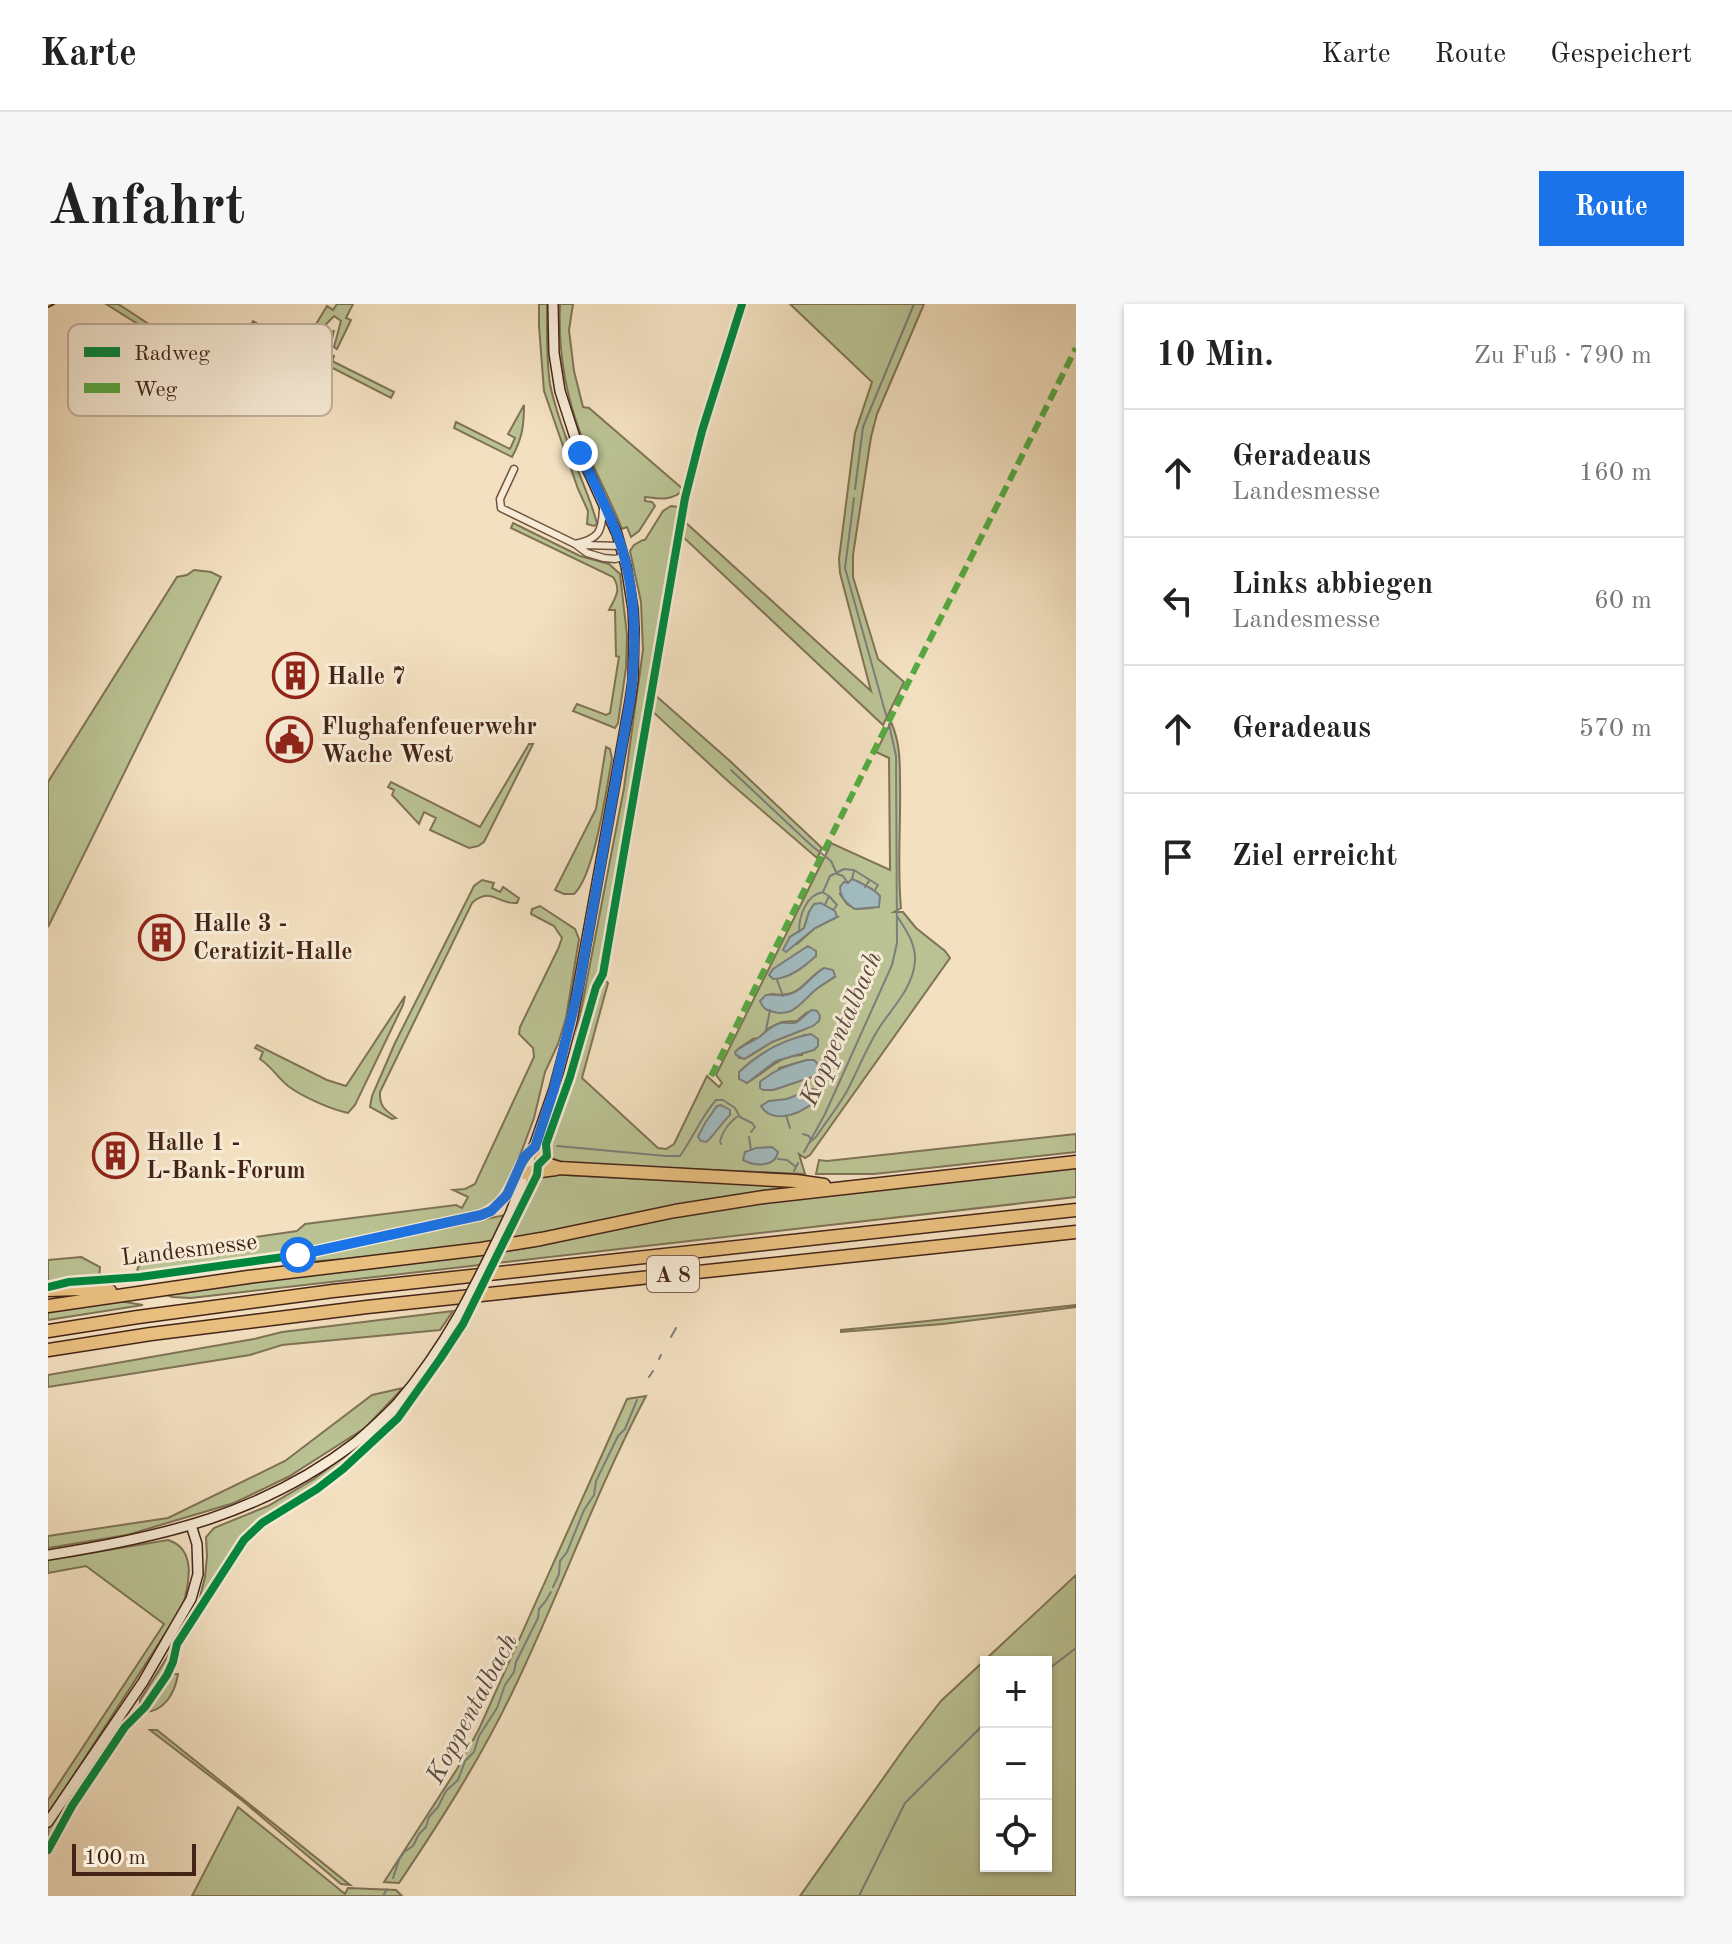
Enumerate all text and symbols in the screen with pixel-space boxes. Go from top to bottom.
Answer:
text: Karte [40,36,137,74]
text: Karte [1322,41,1391,69]
text: Route [1435,41,1506,69]
text: Gespeichert [1550,41,1692,69]
button: Route [1539,171,1684,246]
text: Anfahrt [48,180,245,236]
legend [68,324,332,416]
text: 10 Min. [1156,339,1274,373]
text: Radweg [134,343,210,365]
text: Zu Fuß · 790 m [1474,343,1652,369]
text: Weg [134,379,178,401]
route end [562,435,598,471]
text: Geradeaus [1232,442,1371,472]
icon: ahead [1156,451,1200,495]
text: 160 m [1579,460,1652,486]
text: Landesmesse [1232,479,1380,505]
text: Links abbiegen [1232,570,1433,600]
icon: left [1156,579,1200,623]
text: 60 m [1594,588,1652,614]
text: Landesmesse [1232,607,1380,633]
building icon: Halle 7 [272,652,320,700]
place label: Halle 7 [327,666,406,690]
icon: ahead [1156,707,1200,751]
text: Geradeaus [1232,714,1371,744]
public building icon: Flughafenfeuerwehr Wache West [266,716,314,764]
place label: Flughafenfeuerwehr Wache West [321,716,537,768]
text: 570 m [1579,716,1652,742]
icon: arrive [1156,835,1200,879]
text: Ziel erreicht [1232,842,1397,872]
building icon: Halle 3 - Ceratizit-Halle [138,913,186,961]
place label: Halle 3 - Ceratizit-Halle [193,913,352,965]
water label: Koppentalbach [796,948,887,1111]
building icon: Halle 1 - L-Bank-Forum [91,1132,139,1180]
place label: Halle 1 - L-Bank-Forum [146,1132,306,1184]
street label: Landesmesse [120,1231,259,1271]
route start [280,1237,316,1273]
road number: A 8 [647,1256,699,1292]
water label: Koppentalbach [422,1630,523,1789]
map controls [980,1656,1052,1872]
button: + [980,1656,1052,1728]
button: − [980,1728,1052,1800]
button: locate [980,1800,1052,1872]
scale bar [72,1840,196,1876]
text: 100 m [84,1847,146,1869]

